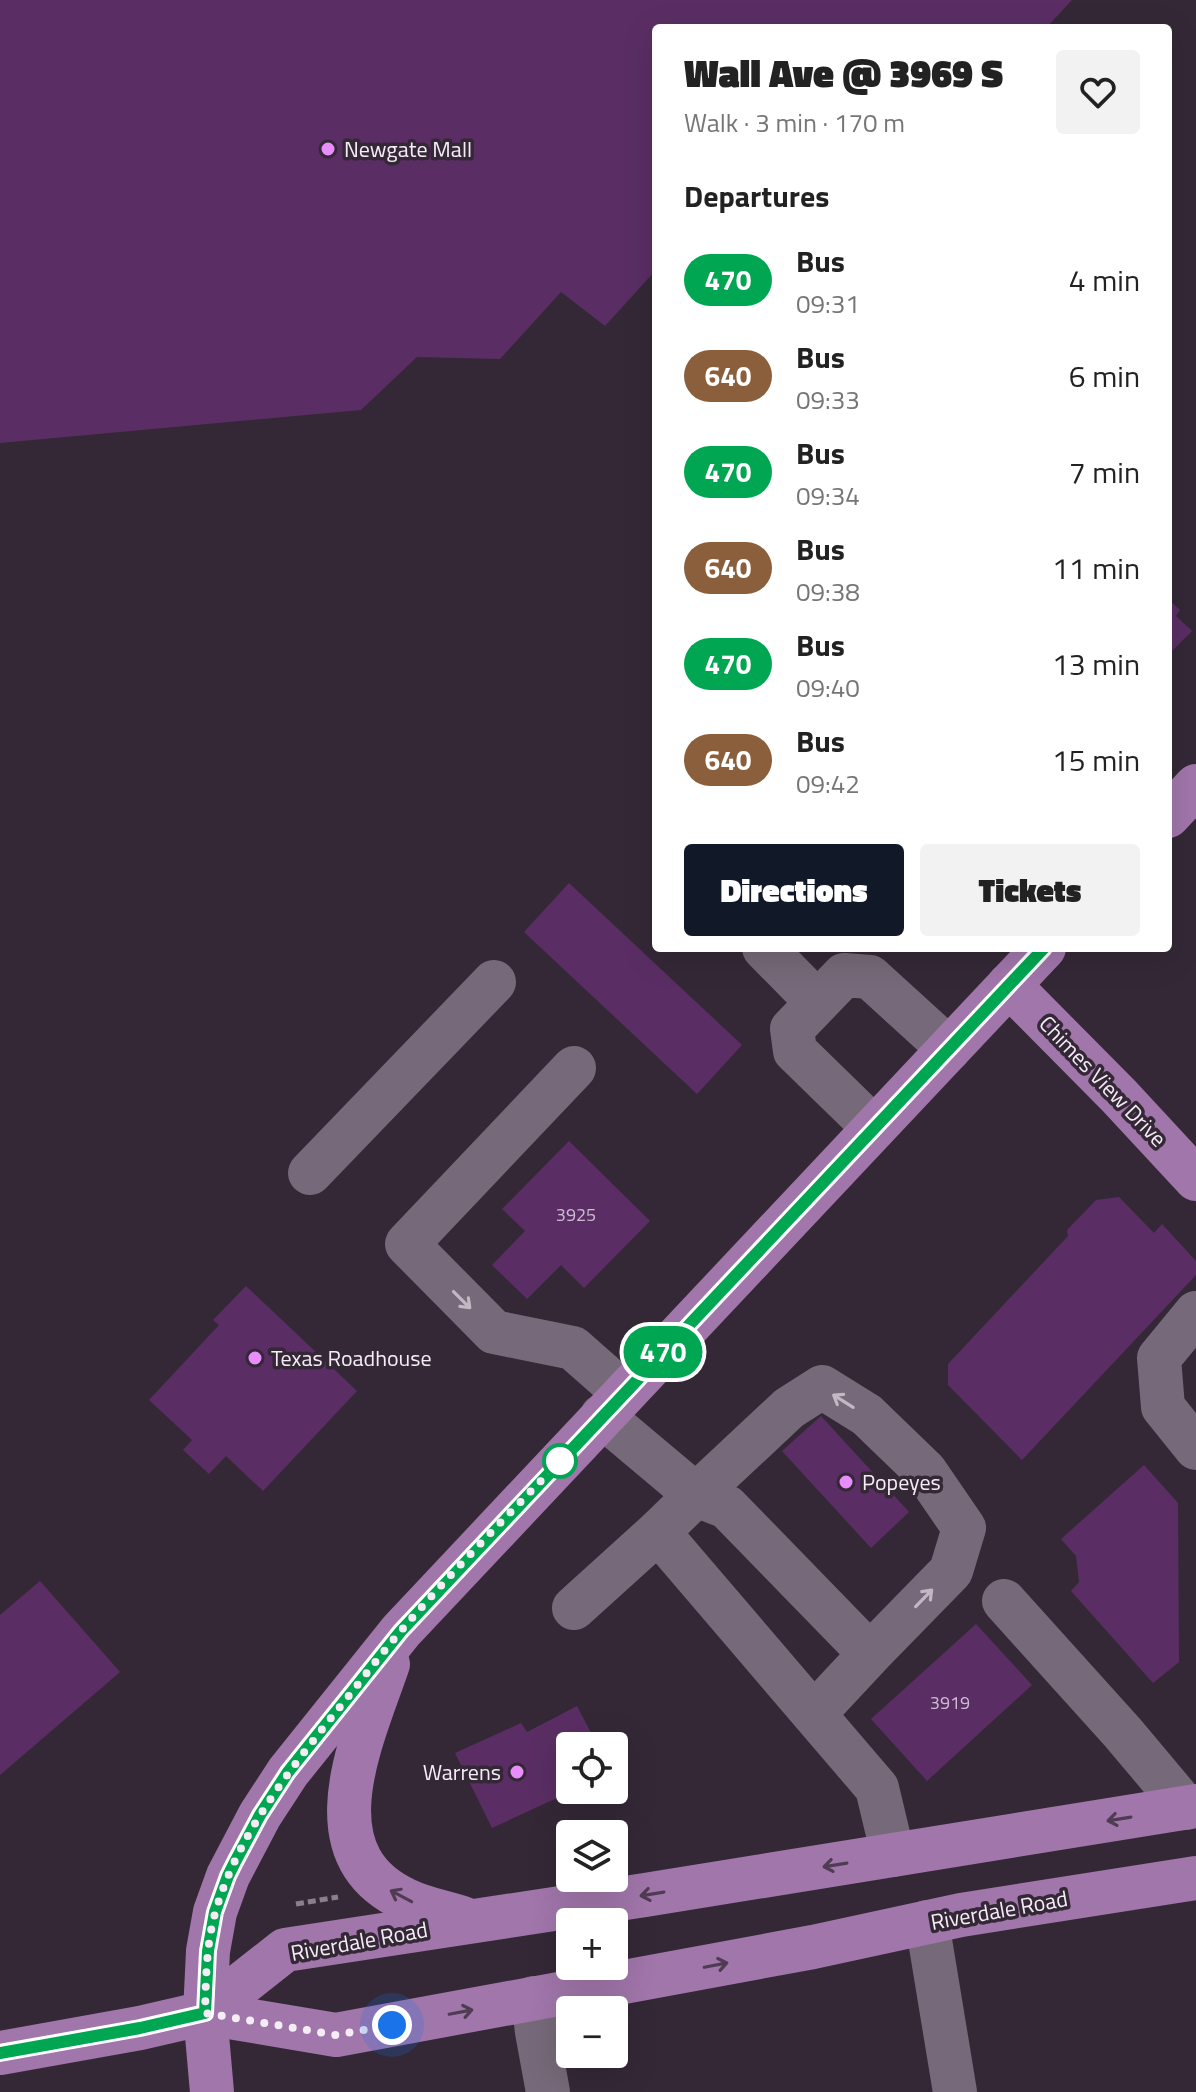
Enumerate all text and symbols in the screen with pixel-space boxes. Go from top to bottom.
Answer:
text: Wall Ave @ 3969 S [684,44,1003,102]
button: heart [1056,50,1140,134]
text: Walk · 3 min · 170 m [684,103,905,142]
place label: Newgate Mall [344,132,472,166]
marker: Newgate Mall [319,140,337,158]
text: Departures [684,173,829,219]
text: Bus [796,238,845,284]
text: 4 min [1069,257,1140,303]
text: 470 [704,258,752,301]
text: 09:31 [796,284,860,323]
text: Bus [796,334,845,380]
text: 6 min [1069,353,1140,399]
text: 640 [704,354,752,397]
text: 09:33 [796,380,860,419]
text: Bus [796,430,845,476]
text: 7 min [1069,449,1140,495]
text: 470 [704,450,752,493]
text: 09:34 [796,476,860,515]
text: Bus [796,526,845,572]
text: 11 min [1052,545,1140,591]
text: 640 [704,546,752,589]
text: 09:38 [796,572,860,611]
text: Bus [796,622,845,668]
text: 13 min [1052,641,1140,687]
text: 470 [704,642,752,685]
text: 09:40 [796,668,860,707]
text: Bus [796,718,845,764]
text: 15 min [1052,737,1140,783]
text: 640 [704,738,752,781]
text: 09:42 [796,764,860,803]
button: Directions [684,844,904,936]
button: Tickets [920,844,1140,936]
street label: Chimes View Drive [1031,1008,1175,1154]
house number: 3925 [556,1201,596,1228]
one-way arrow [452,1290,471,1309]
line badge: 470 [617,1326,709,1378]
text: 470 [639,1330,687,1373]
place label: Texas Roadhouse [271,1341,432,1375]
marker: Texas Roadhouse [246,1349,264,1367]
one-way arrow [833,1392,855,1409]
unlabelled marker [543,1444,577,1478]
place label: Popeyes [862,1465,941,1499]
marker: Popeyes [837,1473,855,1491]
one-way arrow [914,1589,933,1608]
house number: 3919 [930,1689,970,1716]
map controls [556,1732,628,2068]
button: locate [556,1732,628,1804]
place label: Warrens [423,1755,501,1789]
marker: Warrens [508,1763,526,1781]
one-way arrow [1107,1812,1132,1827]
button: layers [556,1820,628,1892]
one-way arrow [823,1858,848,1873]
street label: Riverdale Road [928,1881,1070,1939]
one-way arrow [390,1888,413,1904]
one-way arrow [639,1888,665,1903]
button: + [556,1908,628,1980]
street label: Riverdale Road [288,1912,430,1970]
one-way arrow [703,1957,729,1972]
button: − [556,1996,628,2068]
one-way arrow [447,2003,473,2018]
your location [372,2005,412,2045]

